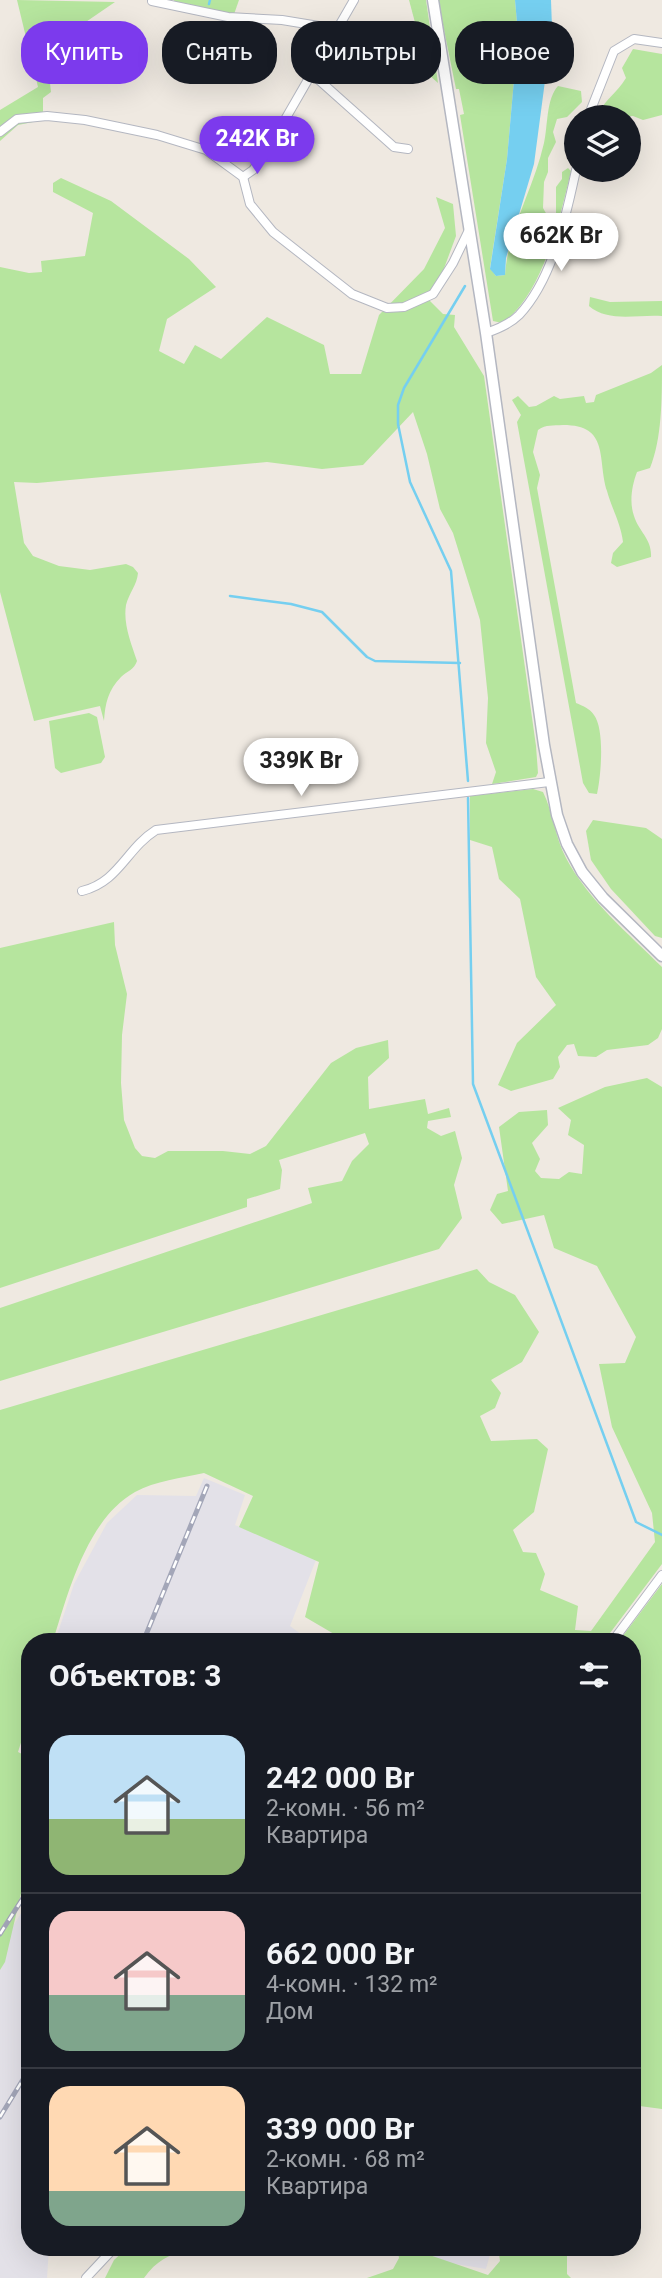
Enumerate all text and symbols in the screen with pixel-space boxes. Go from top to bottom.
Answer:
chip: Купить [21,21,148,84]
chip: Снять [162,21,277,84]
chip: Фильтры [291,21,441,84]
chip: Новое [455,21,574,84]
map controls [564,105,641,182]
button: layers [564,105,641,182]
pin: 242K Br [192,116,322,176]
text: 242K Br [215,125,299,152]
pin: 662K Br [496,214,626,273]
text: 662K Br [519,222,603,249]
pin: 339K Br [236,738,366,798]
text: 339K Br [259,747,343,774]
icon: filters [575,1656,613,1694]
text: Объектов: 3 [49,1658,221,1693]
text: 242 000 Br [266,1760,414,1795]
icon: home [105,1763,189,1847]
text: 2-комн. · 56 m² [266,1795,425,1822]
text: Квартира [266,1822,368,1849]
text: 662 000 Br [266,1936,414,1971]
icon: home [105,1939,189,2023]
text: 4-комн. · 132 m² [266,1971,438,1998]
text: Дом [266,1998,313,2025]
text: 339 000 Br [266,2111,414,2146]
icon: home [105,2114,189,2198]
text: 2-комн. · 68 m² [266,2146,425,2173]
text: Квартира [266,2173,368,2200]

